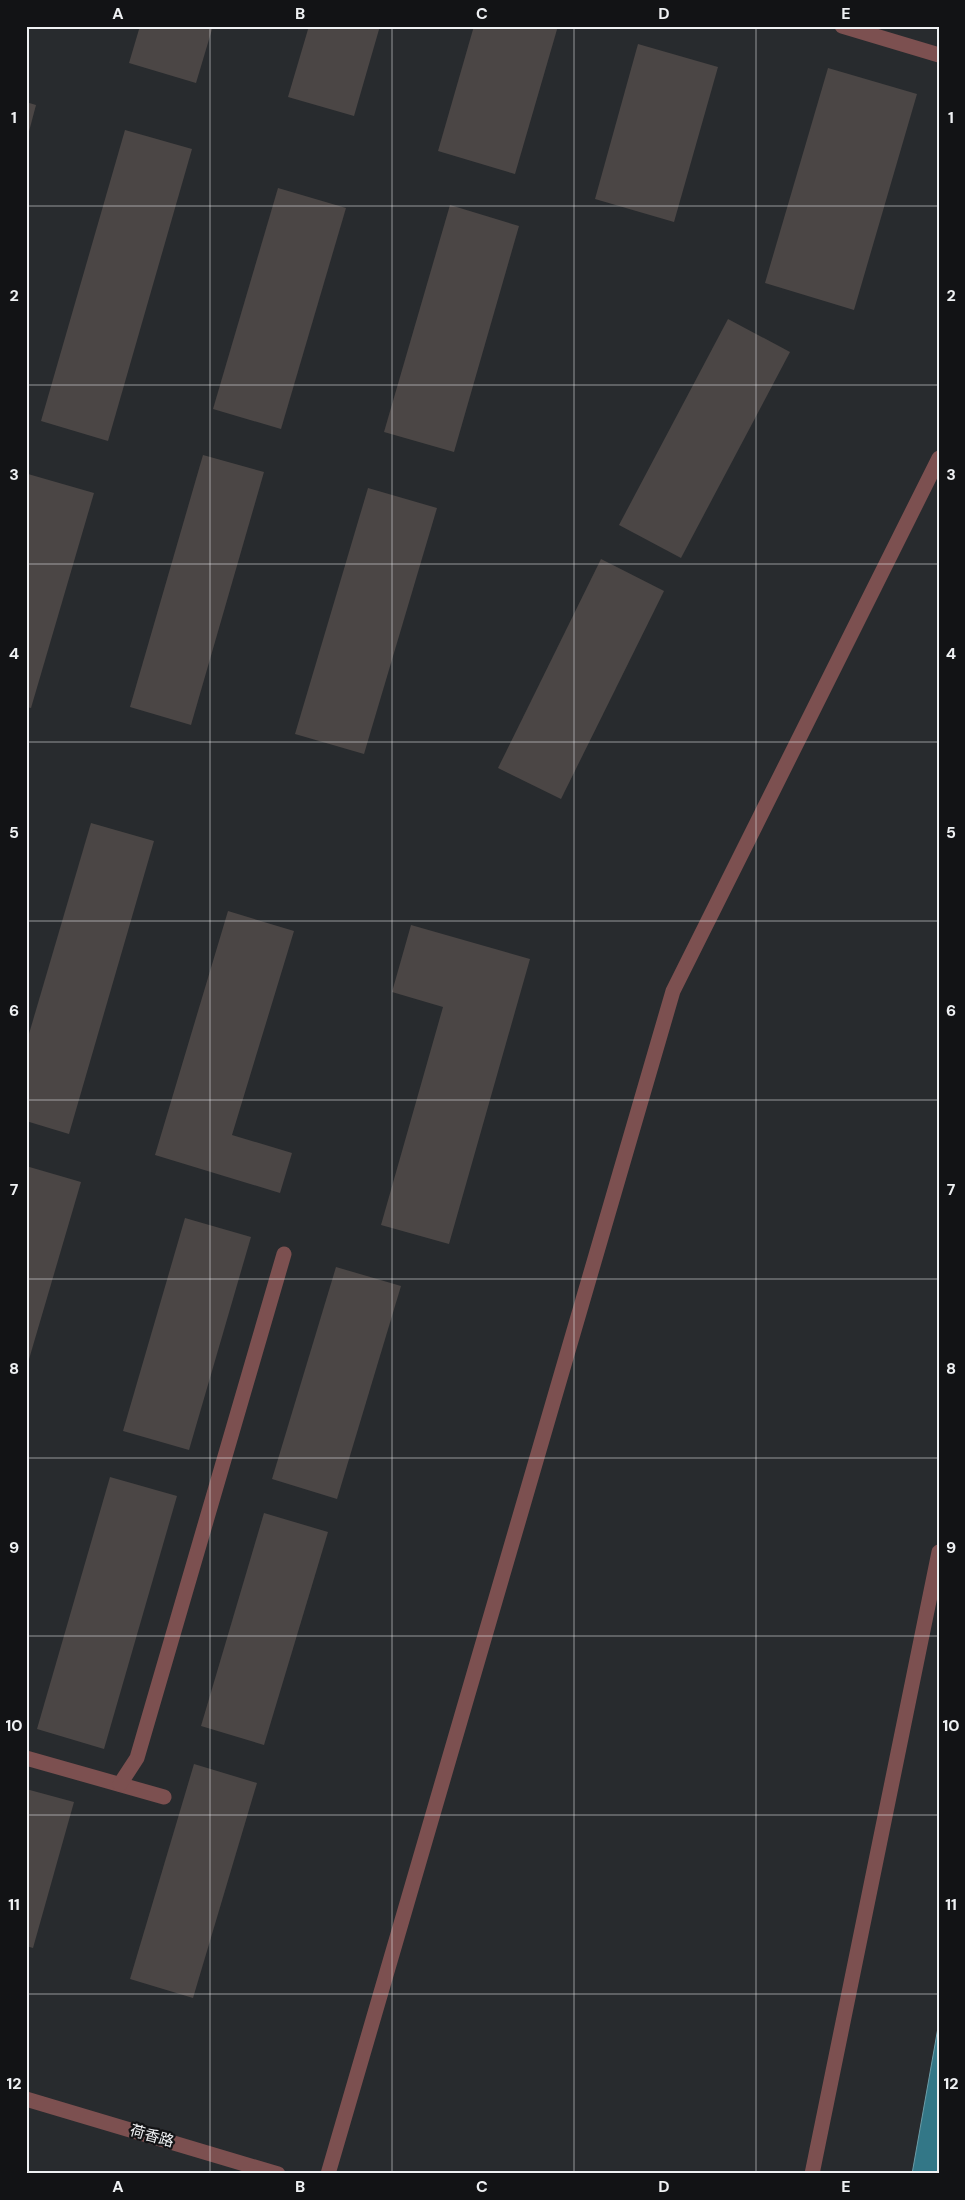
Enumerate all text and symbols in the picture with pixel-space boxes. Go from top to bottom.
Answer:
text: A [112,3,124,24]
text: B [295,3,305,24]
text: C [476,3,488,24]
text: D [658,3,670,24]
text: E [841,3,851,24]
text: 1 [11,107,17,128]
text: 1 [948,107,954,128]
text: 2 [9,285,19,306]
text: 2 [946,285,956,306]
text: 3 [9,464,19,485]
text: 3 [946,464,956,485]
text: 4 [9,643,19,664]
text: 4 [946,643,956,664]
text: 5 [9,822,19,843]
text: 5 [946,822,956,843]
text: 6 [9,1000,19,1021]
text: 6 [946,1000,956,1021]
text: 7 [10,1179,19,1200]
text: 7 [947,1179,956,1200]
text: 8 [9,1358,19,1379]
text: 8 [946,1358,956,1379]
text: 9 [9,1537,19,1558]
text: 9 [946,1537,956,1558]
text: 10 [5,1715,23,1736]
text: 10 [942,1715,960,1736]
text: 11 [8,1894,20,1915]
text: 11 [945,1894,957,1915]
text: 12 [6,2073,22,2094]
text: 12 [943,2073,959,2094]
street label: 荷香路 [128,2120,176,2152]
text: A [112,2176,124,2197]
text: B [295,2176,305,2197]
text: C [476,2176,488,2197]
text: D [658,2176,670,2197]
text: E [841,2176,851,2197]

